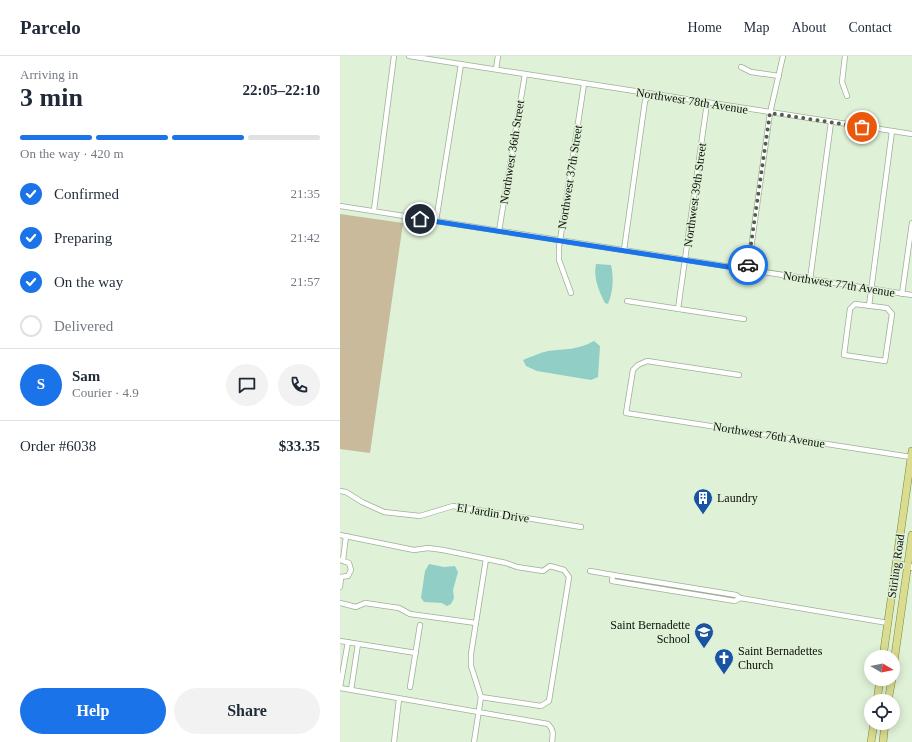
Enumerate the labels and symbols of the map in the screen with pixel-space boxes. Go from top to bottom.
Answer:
street label: Northwest 78th Avenue [635,85,749,117]
street label: Northwest 36th Street [497,98,527,205]
pin [845,110,879,144]
street label: Northwest 37th Street [555,123,585,230]
street label: Northwest 39th Street [681,141,709,248]
pin [403,202,437,236]
courier [728,245,768,285]
street label: Northwest 77th Avenue [782,268,896,300]
street label: Northwest 76th Avenue [712,419,826,451]
building icon: Laundry [692,487,714,515]
place label: Laundry [717,491,758,505]
street label: El Jardin Drive [456,500,530,526]
street label: Stirling Road [885,533,907,599]
place label: Saint Bernadette School [610,618,691,646]
school or university icon: Saint Bernadette School [693,621,715,649]
place label: Saint Bernadettes Church [738,644,823,672]
church icon: Saint Bernadettes Church [713,647,735,675]
north arrow [864,650,900,686]

